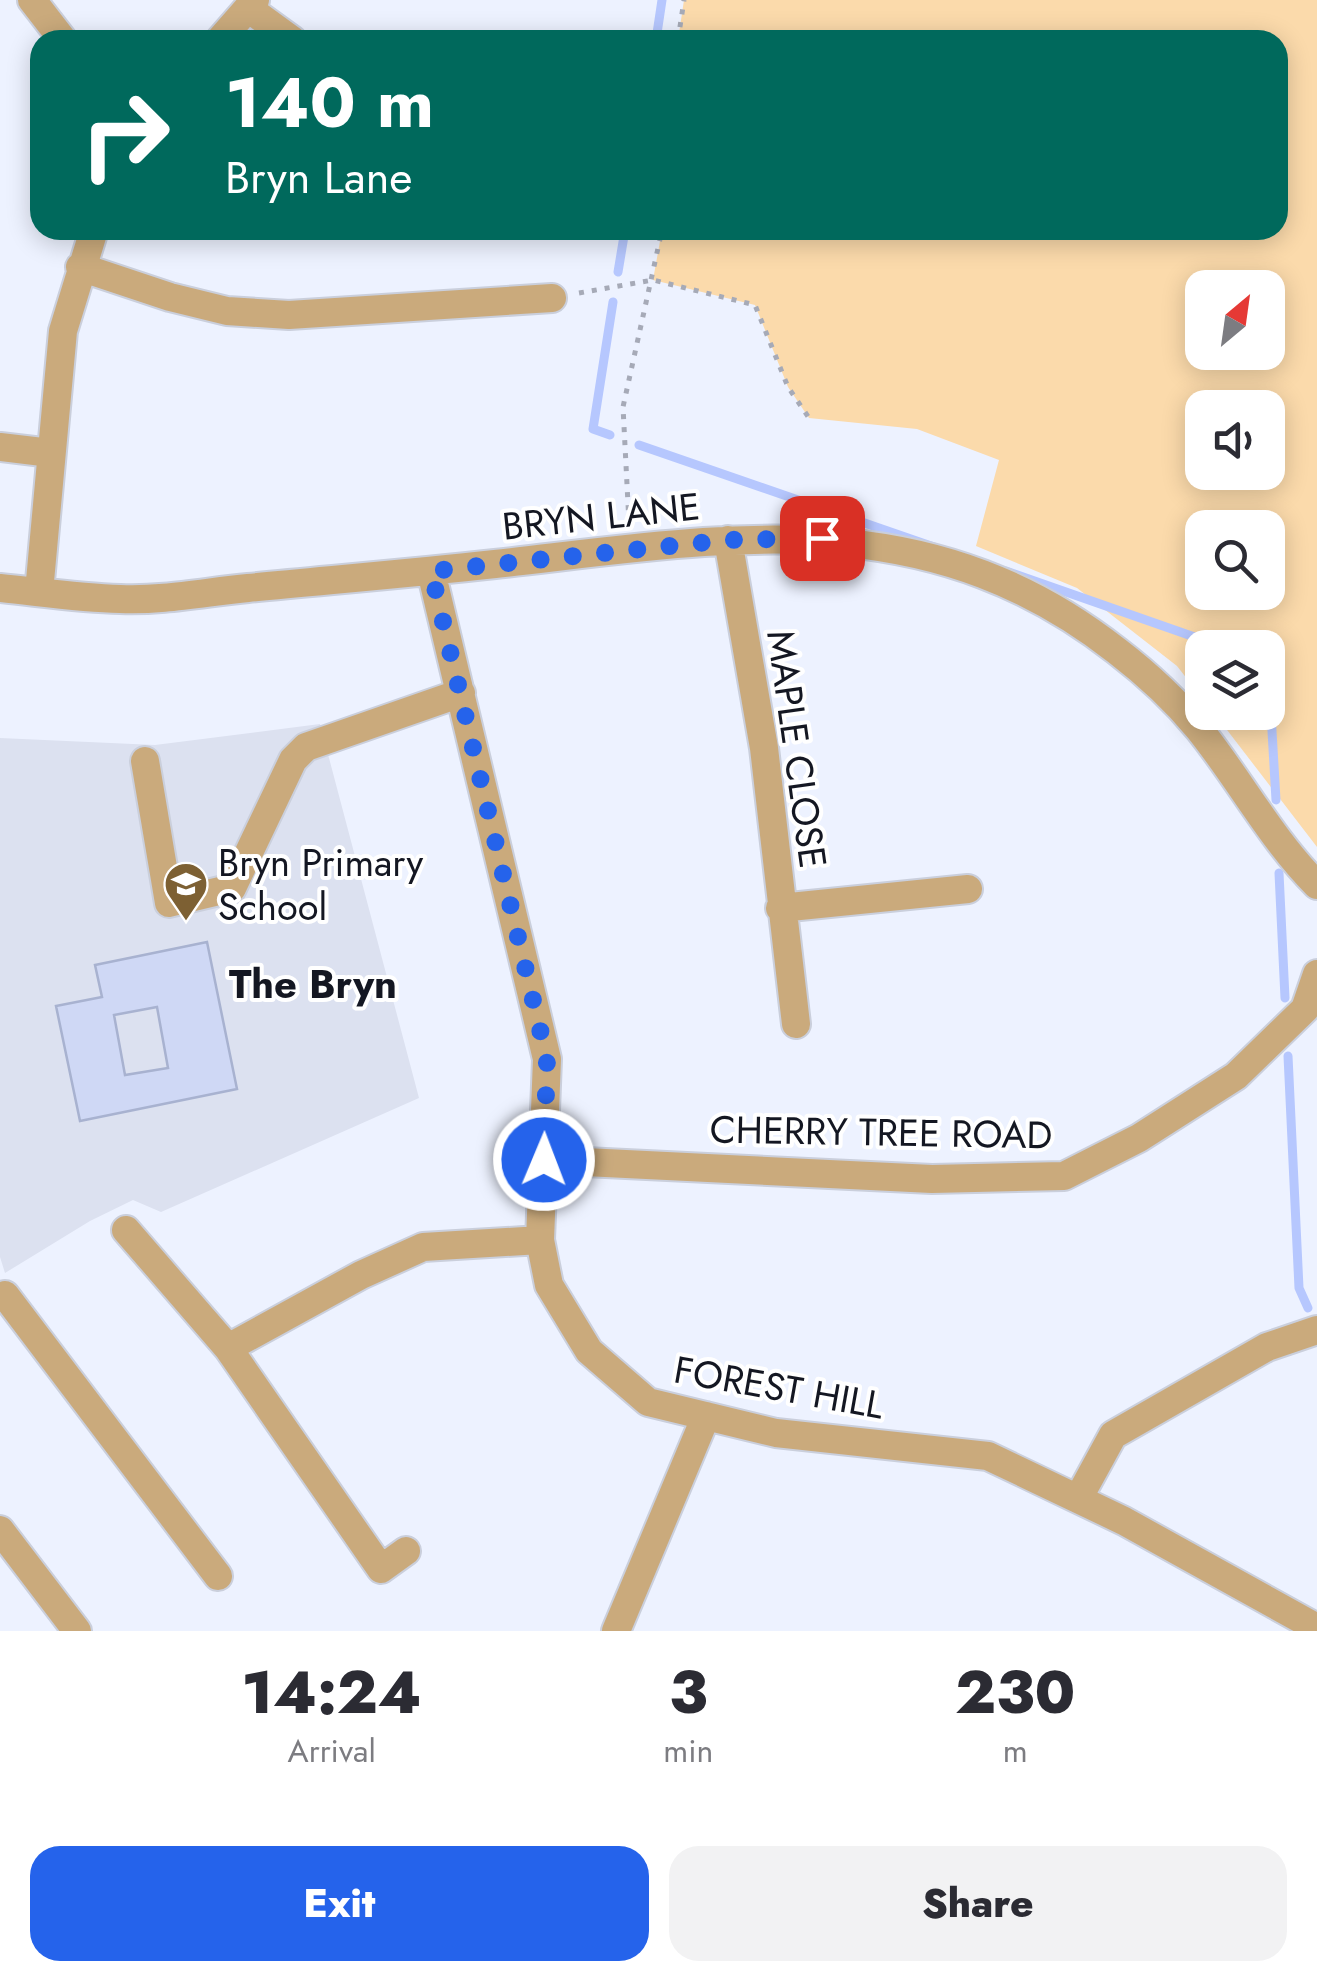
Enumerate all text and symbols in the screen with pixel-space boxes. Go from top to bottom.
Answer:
text: 140 m [225,52,434,153]
icon: right [60,70,190,200]
text: Bryn Lane [225,145,413,210]
north arrow [1185,270,1285,370]
map controls [1185,270,1285,730]
button: sound [1185,390,1285,490]
street label: BRYN LANE [500,478,702,554]
pin [780,496,865,581]
button: search [1185,510,1285,610]
icon: arrive [795,511,850,566]
street label: MAPLE CLOSE [753,626,841,872]
button: layers [1185,630,1285,730]
place label: Bryn Primary School [218,835,424,934]
school or university icon: Bryn Primary School [163,861,209,922]
district label: The Bryn [229,955,397,1013]
street label: CHERRY TREE ROAD [709,1102,1053,1162]
position arrow [492,1108,596,1212]
street label: FOREST HILL [670,1342,888,1432]
text: 14:24 [242,1649,422,1736]
text: 3 [669,1649,708,1736]
text: 230 [955,1649,1075,1736]
text: Arrival [288,1728,376,1774]
text: min [663,1728,713,1774]
text: m [1003,1728,1028,1774]
button: Exit [30,1846,649,1961]
button: Share [669,1846,1287,1961]

